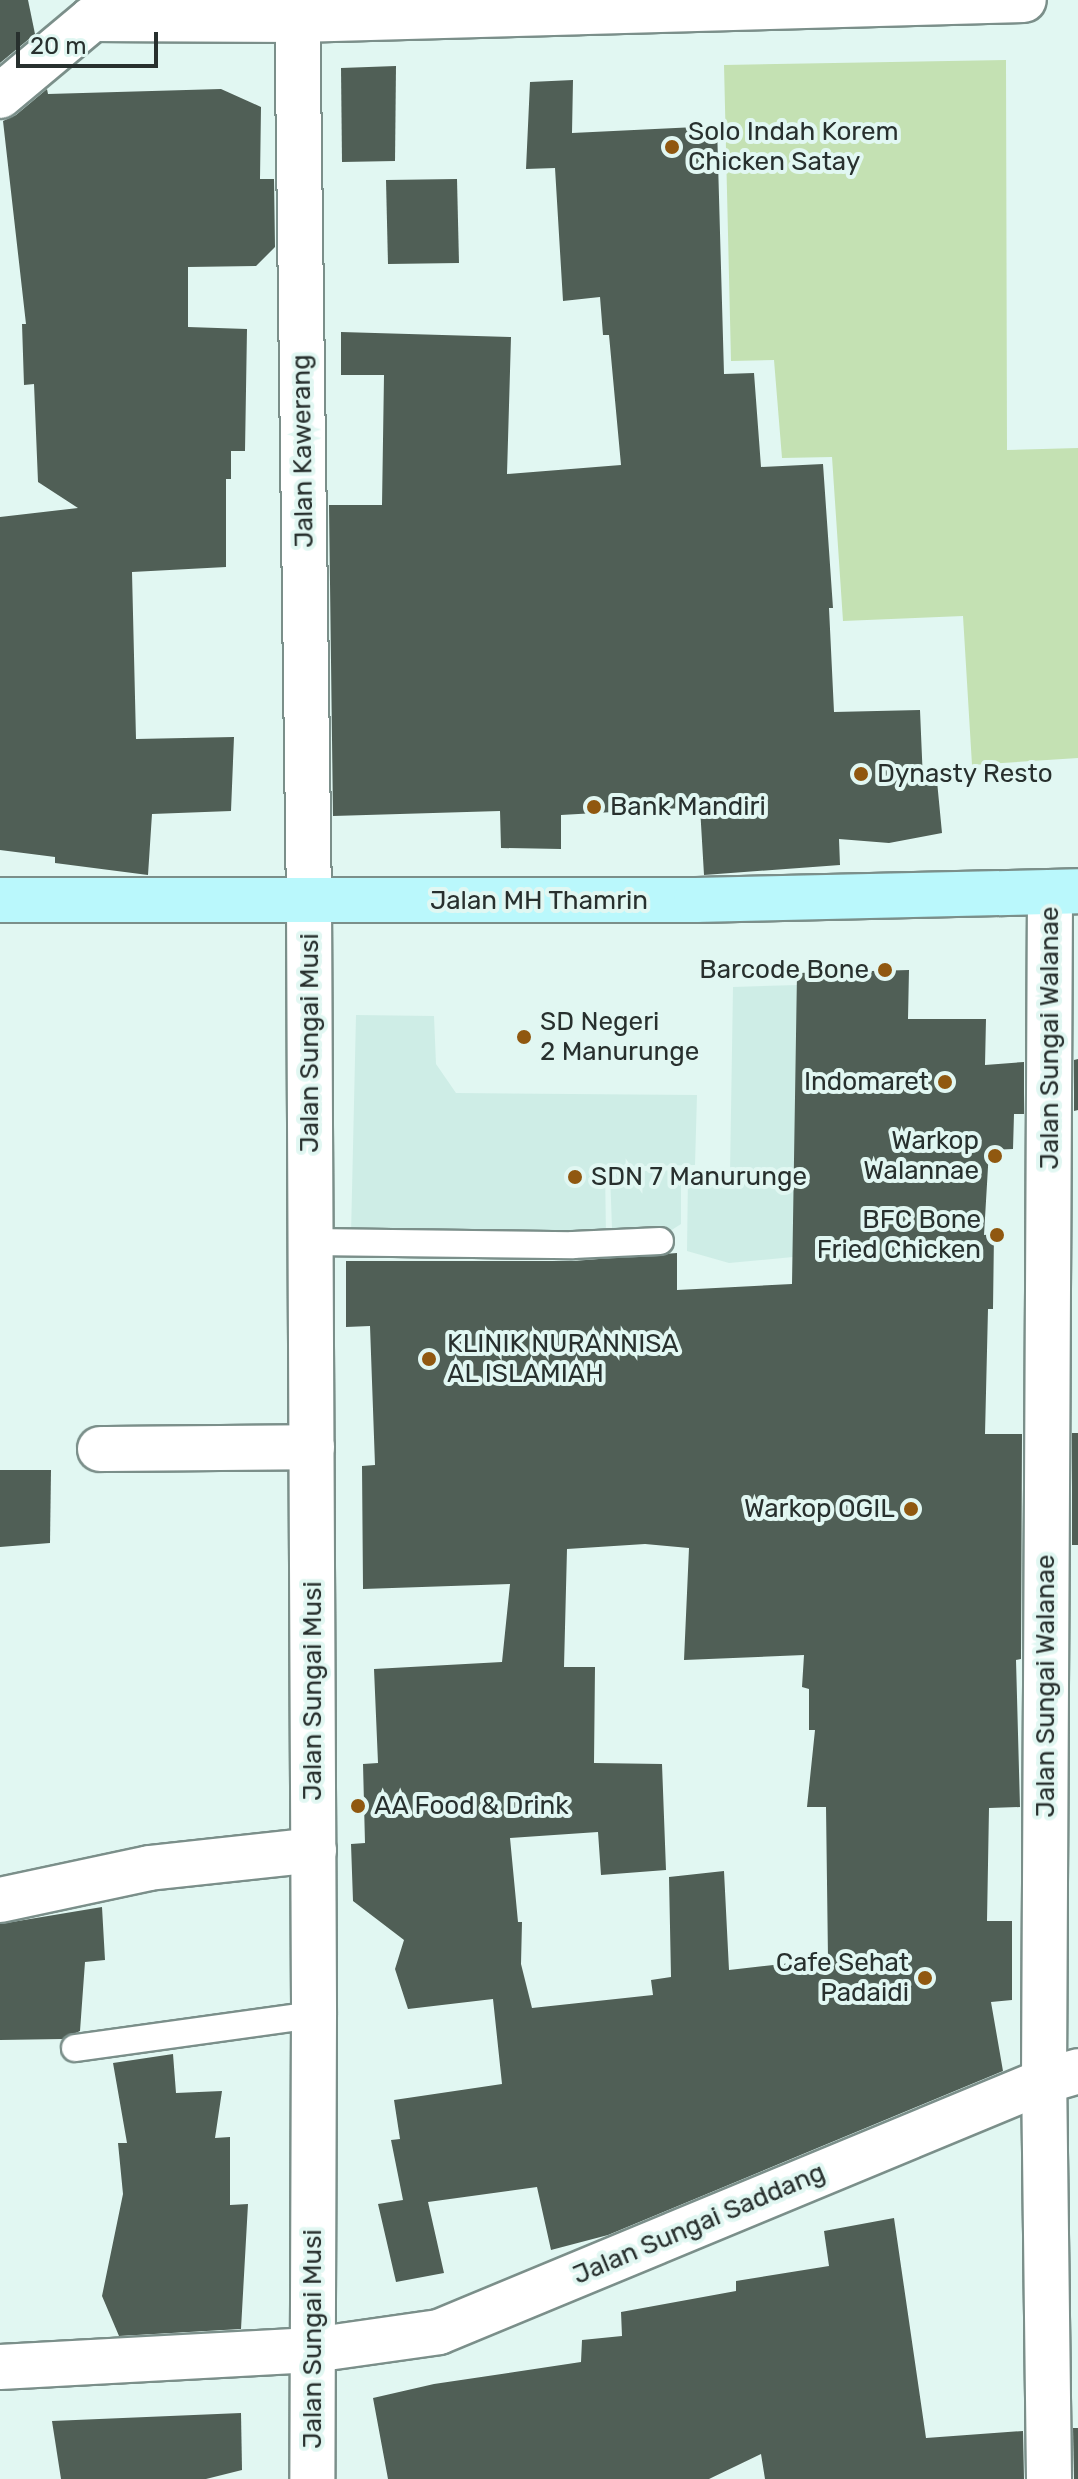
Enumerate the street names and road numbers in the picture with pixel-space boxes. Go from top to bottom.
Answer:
street label: Jalan Kawerang [286,354,320,548]
street label: Jalan MH Thamrin [430,885,648,917]
street label: Jalan Sungai Walanae [1034,906,1066,1170]
street label: Jalan Sungai Musi [294,933,326,1153]
street label: Jalan Sungai Walanae [1030,1554,1062,1818]
street label: Jalan Sungai Musi [297,1581,329,1801]
street label: Jalan Sungai Saddang [568,2157,830,2291]
street label: Jalan Sungai Musi [297,2229,329,2449]

